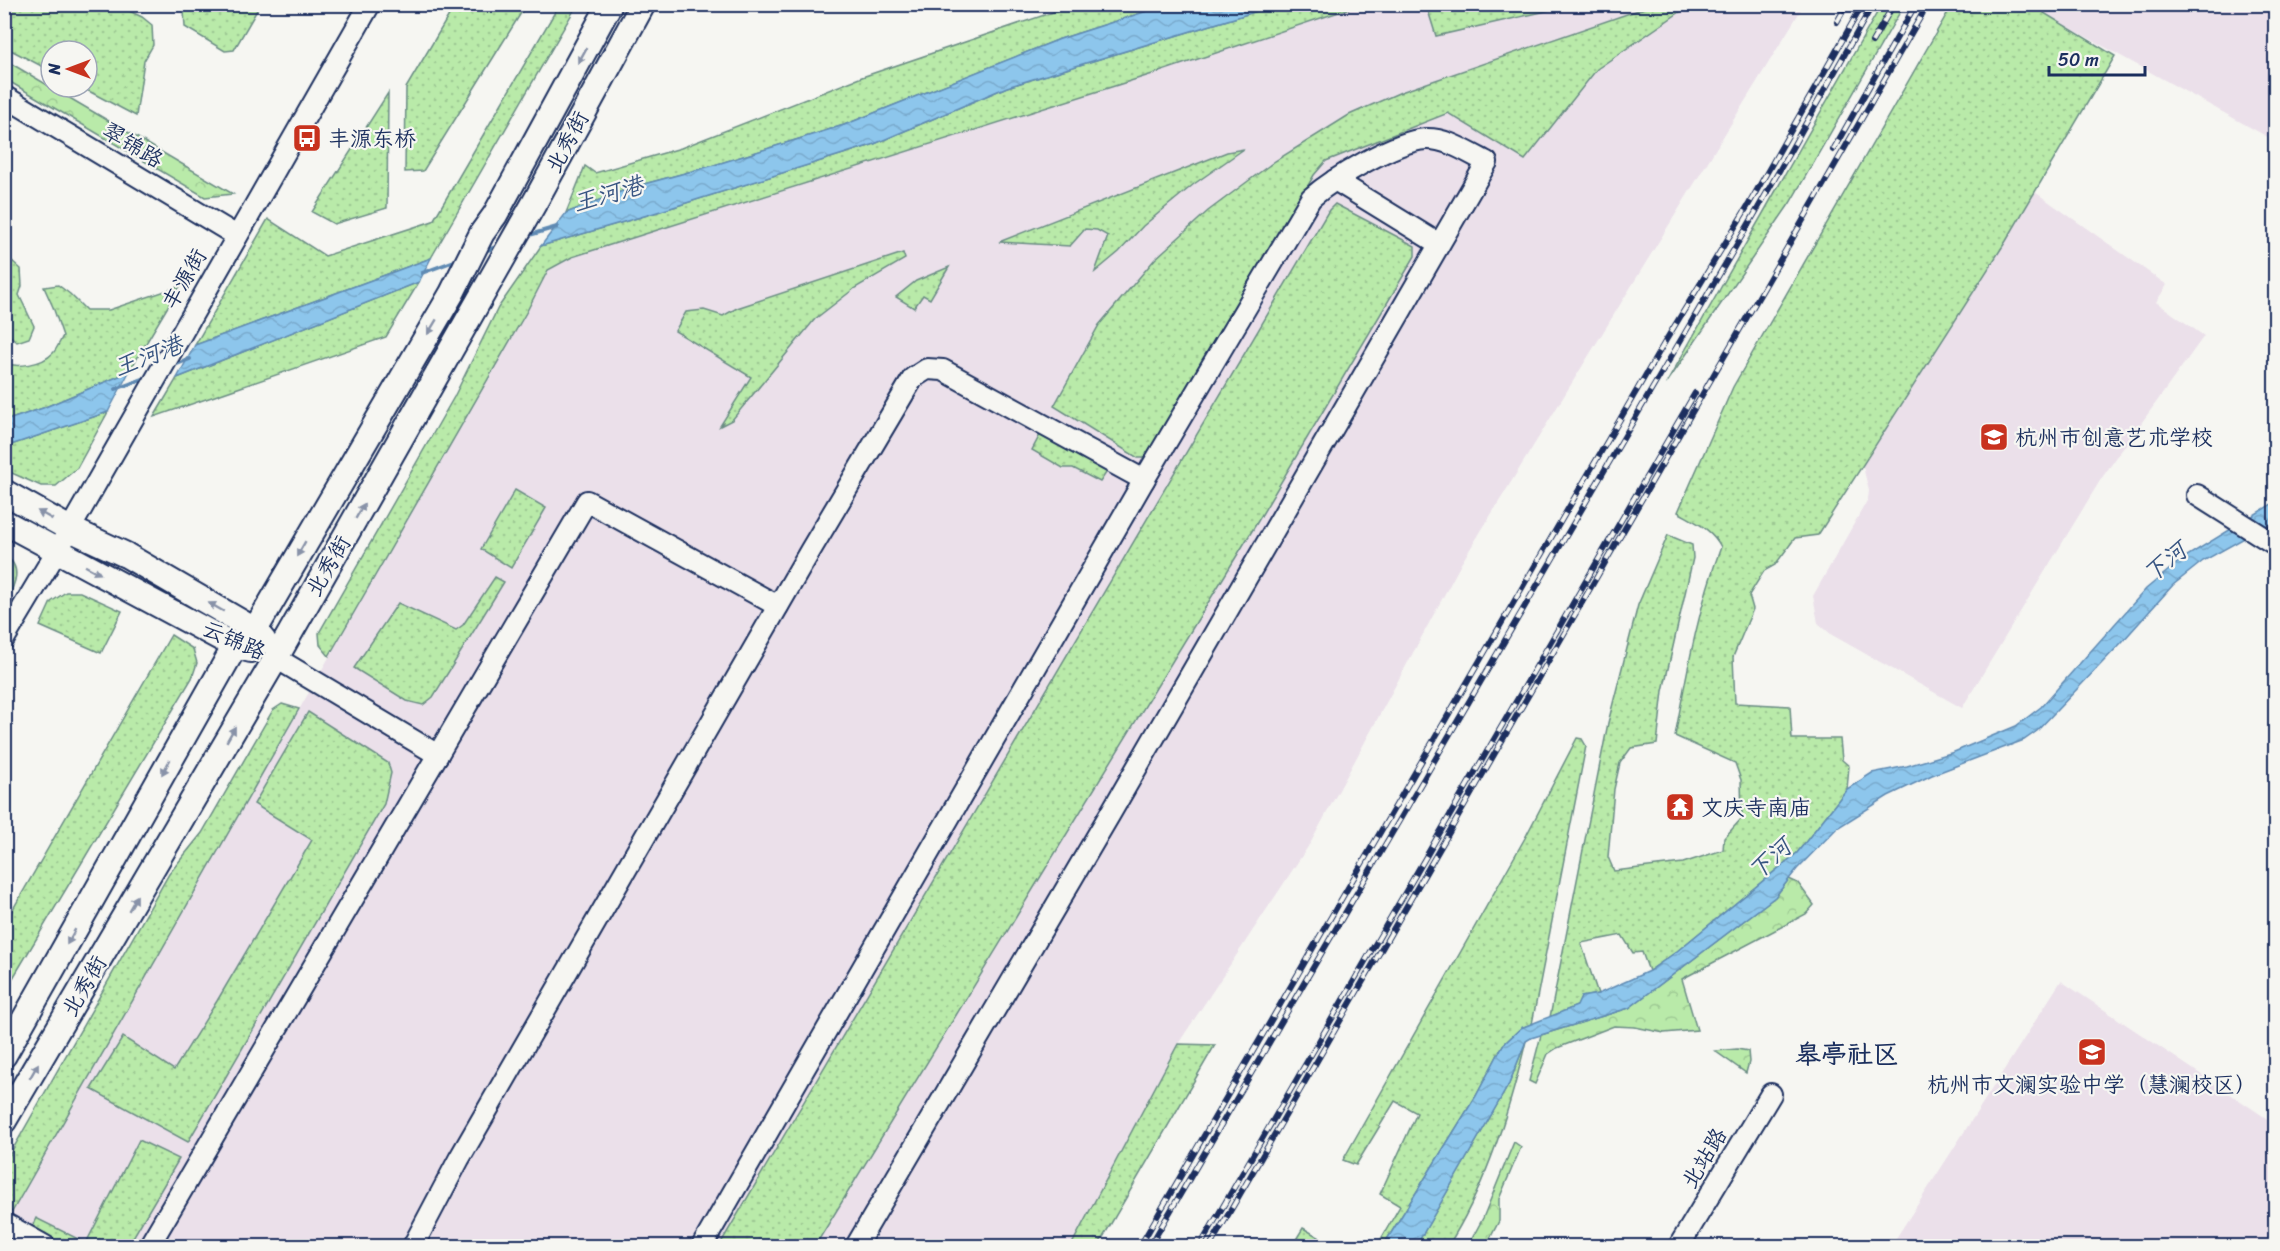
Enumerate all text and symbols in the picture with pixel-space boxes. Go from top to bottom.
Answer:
north arrow [39,39,99,99]
scale bar [2049,39,2145,77]
text: 50 m [2058,44,2099,76]
one-way arrow [577,48,587,65]
text: N [40,63,69,76]
street label: 北秀街 [534,104,600,180]
street label: 翠锦路 [95,111,171,179]
place label: 丰源东桥 [328,119,416,158]
bus stop icon: 丰源东桥 [291,122,323,154]
water label: 王河港 [568,163,650,224]
street label: 丰源街 [151,241,217,317]
one-way arrow [427,319,437,336]
water label: 王河港 [107,323,191,389]
place label: 杭州市创意艺术学校 [2015,418,2213,457]
school or university icon: 杭州市创意艺术学校 [1978,421,2010,453]
one-way arrow [355,502,365,519]
one-way arrow [36,510,53,520]
street label: 北秀街 [295,528,361,604]
water label: 下河 [2133,528,2200,593]
one-way arrow [296,541,307,557]
one-way arrow [85,565,102,575]
one-way arrow [208,602,224,613]
street label: 云锦路 [196,609,272,671]
one-way arrow [226,725,236,742]
one-way arrow [161,758,171,775]
place label: 文庆寺南庙 [1701,788,1811,827]
temple icon: 文庆寺南庙 [1664,791,1696,823]
water label: 下河 [1738,825,1805,891]
one-way arrow [127,895,138,911]
one-way arrow [65,929,76,945]
street label: 北秀街 [51,948,117,1024]
district label: 皋亭社区 [1795,1031,1899,1077]
school or university icon: 杭州市文澜实验中学（慧澜校区） [2076,1036,2108,1068]
one-way arrow [29,1062,39,1079]
place label: 杭州市文澜实验中学（慧澜校区） [1927,1065,2257,1104]
street label: 北站路 [1670,1120,1738,1196]

